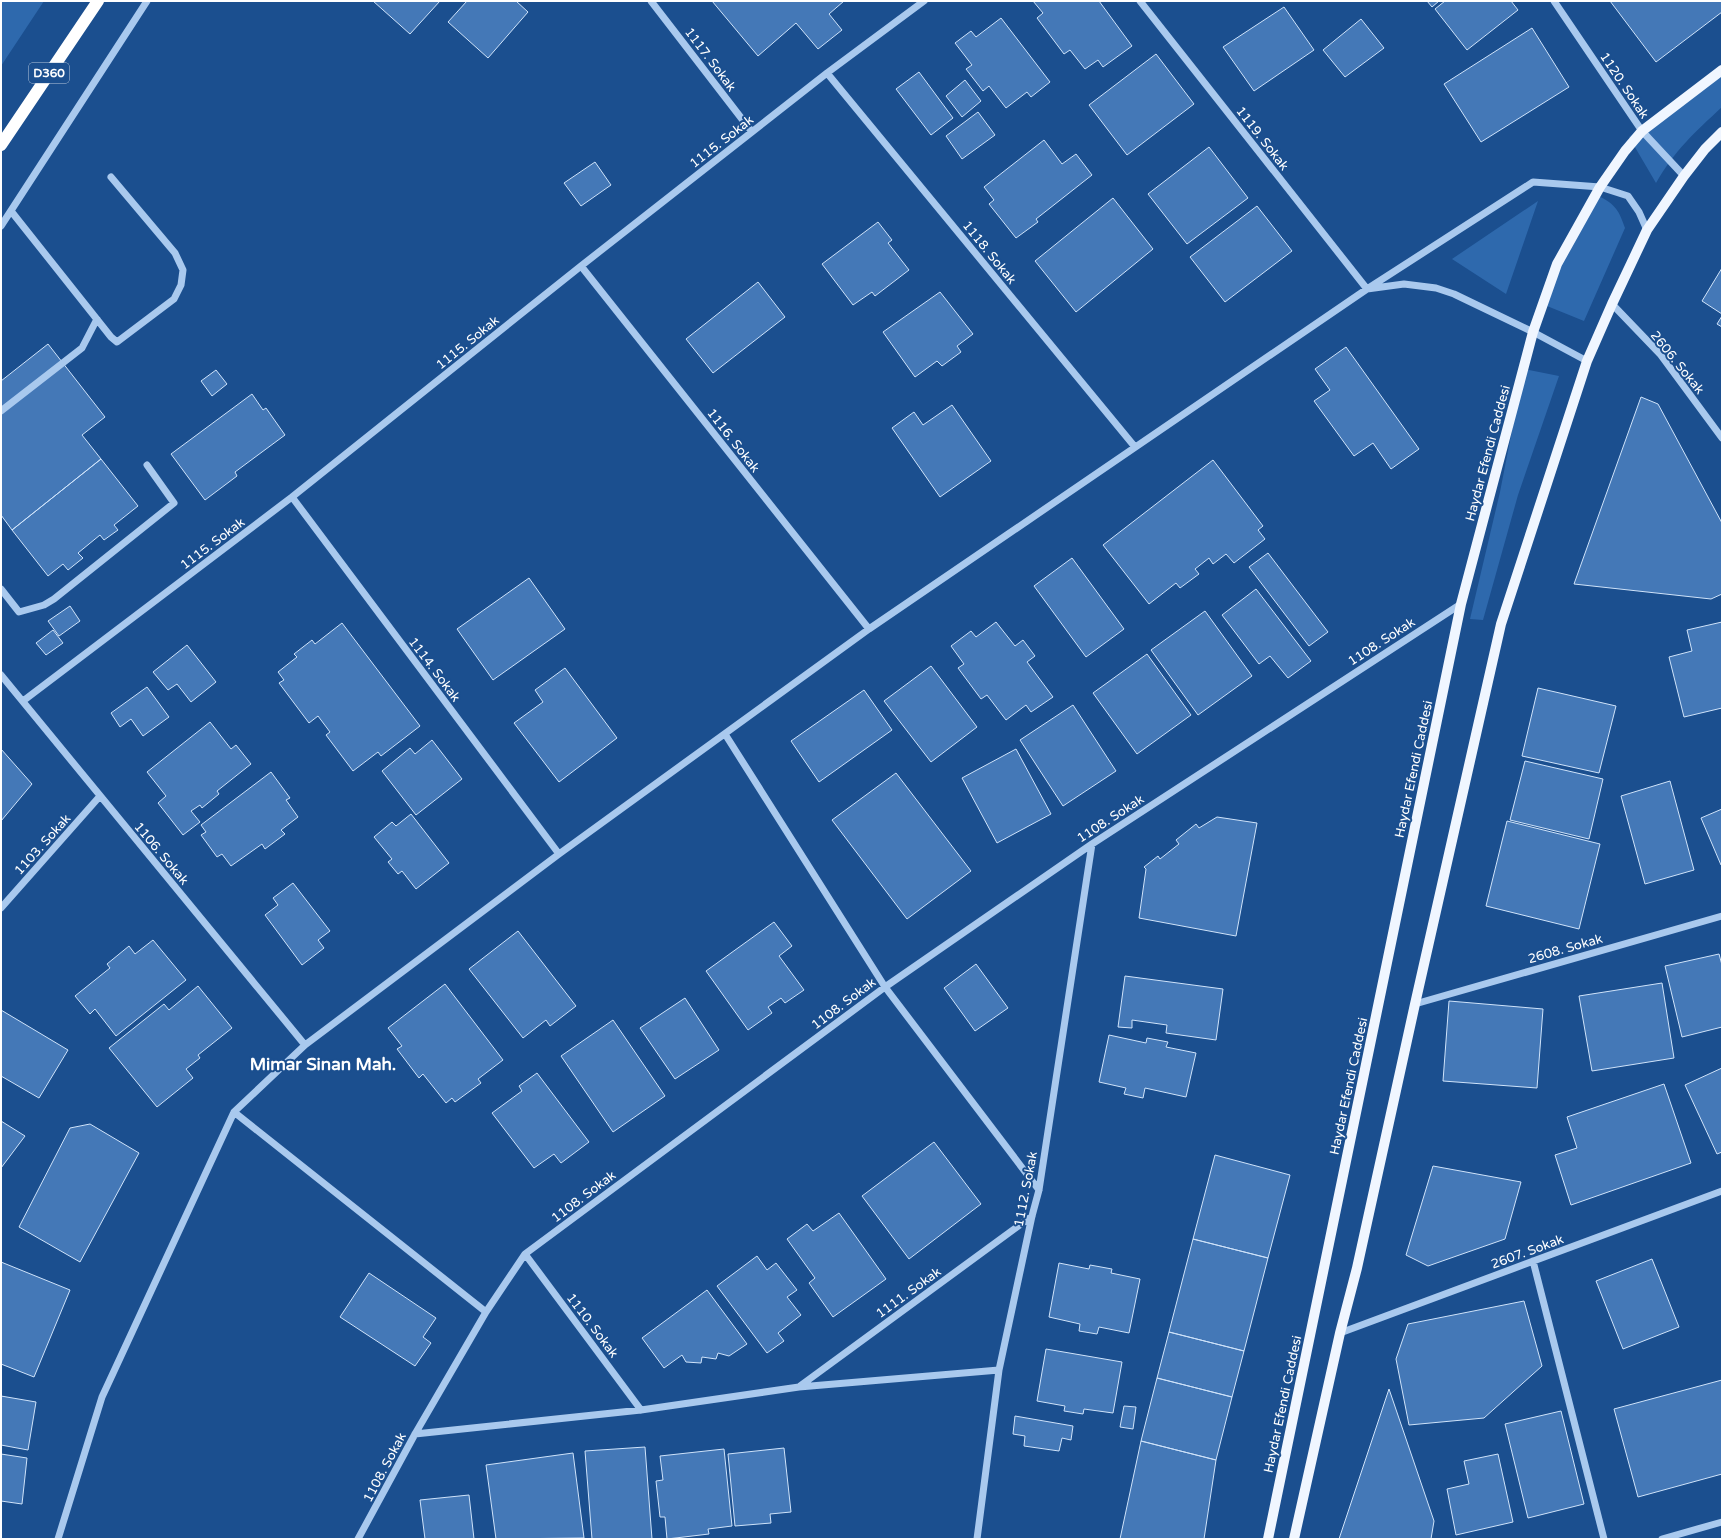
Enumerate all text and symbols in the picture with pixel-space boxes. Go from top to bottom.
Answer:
street label: 1117. Sokak [681,24,739,95]
street label: 1120. Sokak [1596,49,1652,122]
road number: D360 [29,63,69,83]
street label: 1119. Sokak [1232,103,1292,174]
street label: 1115. Sokak [687,112,757,172]
street label: 1118. Sokak [959,218,1020,287]
street label: 1115. Sokak [433,312,502,373]
street label: 2606. Sokak [1647,328,1708,397]
street label: Haydar Efendi Caddesi [1462,383,1514,523]
street label: 1116. Sokak [703,405,763,476]
street label: 1115. Sokak [177,514,248,573]
street label: 1108. Sokak [1345,614,1418,669]
street label: 1114. Sokak [405,634,464,705]
street label: Haydar Efendi Caddesi [1392,699,1436,839]
street label: 1108. Sokak [1074,791,1147,846]
street label: 1103. Sokak [11,811,74,879]
street label: 1106. Sokak [130,819,192,888]
street label: 2608. Sokak [1526,931,1604,967]
street label: 1108. Sokak [808,974,879,1033]
street label: Haydar Efendi Caddesi [1327,1016,1371,1156]
district label: Mimar Sinan Mah. [250,1054,396,1075]
street label: 1112. Sokak [1011,1150,1041,1228]
street label: 1108. Sokak [548,1167,619,1226]
street label: 2607. Sokak [1489,1231,1566,1272]
street label: 1111. Sokak [873,1264,944,1322]
street label: 1110. Sokak [563,1290,622,1361]
street label: Haydar Efendi Caddesi [1261,1334,1305,1474]
street label: 1108. Sokak [360,1430,410,1505]

